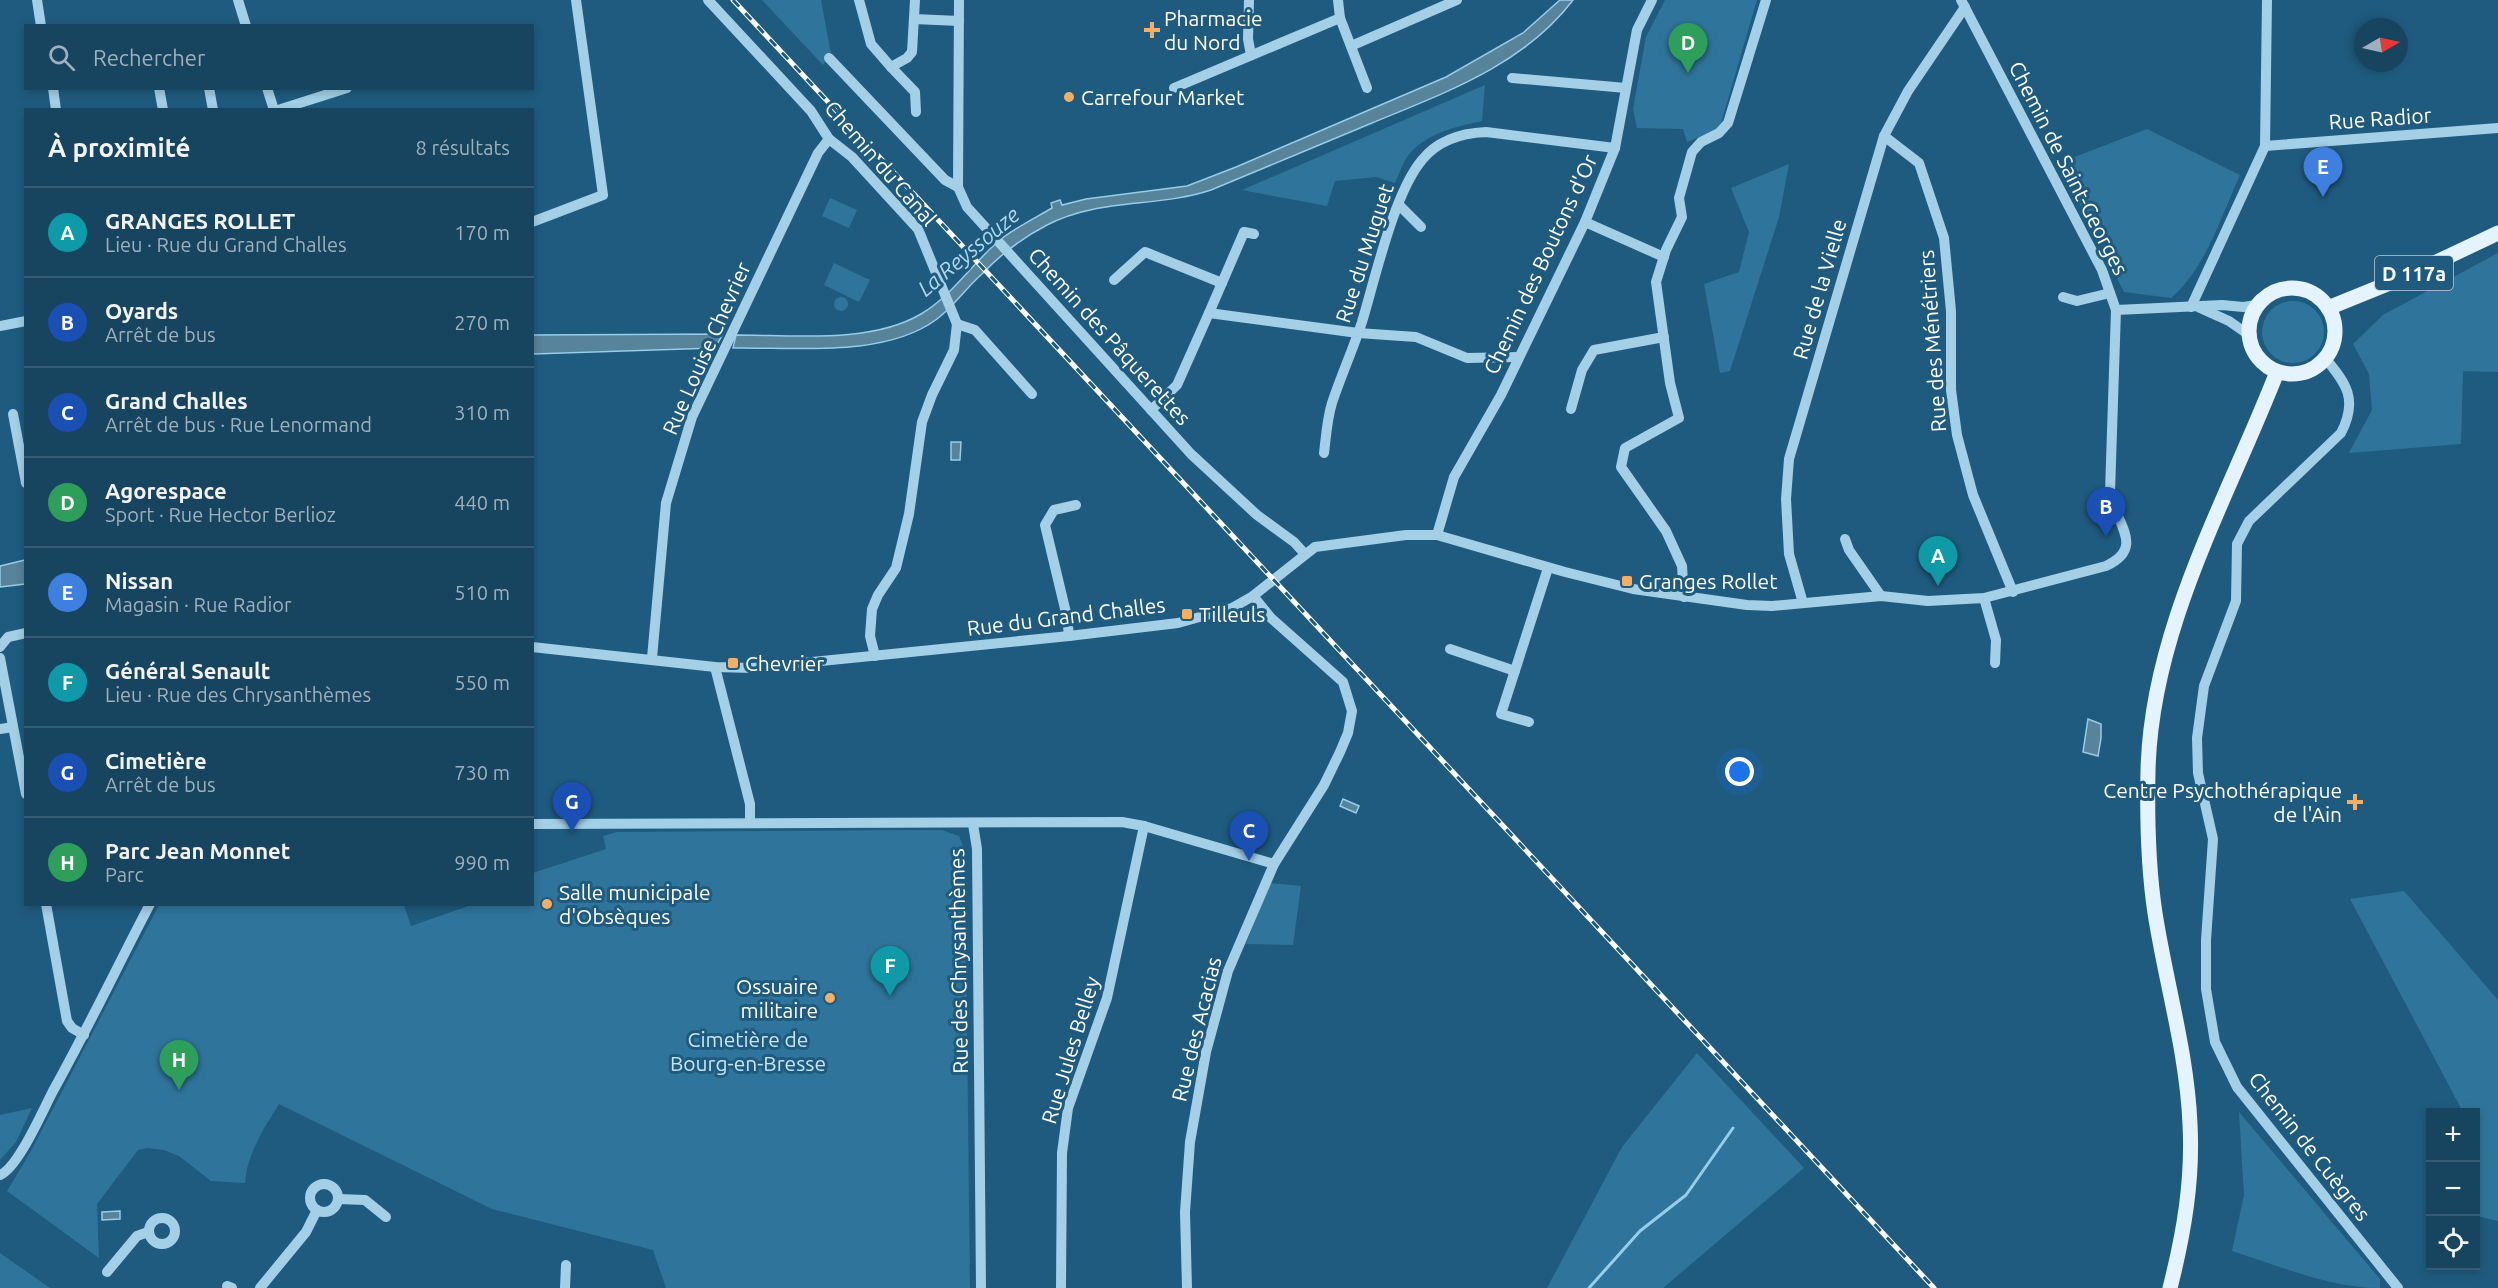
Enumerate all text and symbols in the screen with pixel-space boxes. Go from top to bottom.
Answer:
place label: Pharmacie du Nord [1164,6,1263,54]
north arrow [2354,18,2408,72]
marker: Pharmacie du Nord [1145,23,1159,37]
pin: D [1668,23,1708,73]
search box [24,24,534,90]
icon: search [45,41,78,74]
text: Rechercher [93,45,205,70]
street label: Chemin de Saint-Georges [2005,57,2133,279]
place label: Carrefour Market [1081,85,1244,109]
marker: Carrefour Market [1062,90,1076,104]
street label: Chemin du Canal [820,96,942,230]
street label: Rue Radior [2328,102,2432,134]
text: À proximité [48,133,190,162]
text: 8 résultats [416,136,510,159]
pin: E [2304,148,2342,197]
street label: Chemin des Boutons d'Or [1478,150,1602,378]
street label: Rue du Muguet [1330,180,1398,326]
water label: La Reyssouze [912,201,1024,301]
text: GRANGES ROLLET [105,208,295,233]
street label: Rue de la Vielle [1788,216,1850,362]
text: A [60,221,75,244]
text: 170 m [454,221,510,244]
text: Lieu · Rue du Grand Challes [105,233,347,256]
street label: Chemin des Pâquerettes [1024,243,1196,429]
street label: Rue des Ménétriers [1914,249,1950,433]
road number: D 117a [2375,256,2453,290]
street label: Rue Louise Chevrier [657,258,755,438]
text: Oyards [105,298,178,323]
text: B [61,311,74,334]
text: 270 m [454,311,510,334]
text: Arrêt de bus [105,323,216,346]
text: Grand Challes [105,388,248,413]
text: C [61,401,74,424]
text: 310 m [454,401,510,424]
text: Arrêt de bus · Rue Lenormand [105,413,372,436]
text: Agorespace [105,478,227,503]
pin: B [2086,488,2126,537]
text: D [60,491,75,514]
text: 440 m [454,491,510,514]
text: Sport · Rue Hector Berlioz [105,503,336,526]
pin: A [1918,536,1958,586]
text: Nissan [105,568,173,593]
place label: Granges Rollet [1639,569,1777,593]
marker: Granges Rollet [1620,574,1634,588]
text: E [62,581,73,604]
text: 510 m [454,581,510,604]
street label: Rue du Grand Challes [965,592,1167,640]
text: Magasin · Rue Radior [105,593,292,616]
place label: Tilleuls [1199,602,1265,626]
marker: Tilleuls [1180,607,1194,621]
place label: Chevrier [745,651,824,675]
marker: Chevrier [726,656,740,670]
text: Général Senault [105,658,270,683]
text: F [62,671,73,694]
text: 550 m [454,671,510,694]
text: Lieu · Rue des Chrysanthèmes [105,683,371,706]
text: Cimetière [105,748,207,773]
your location [1725,757,1754,786]
text: G [61,761,74,784]
text: 730 m [454,761,510,784]
text: Arrêt de bus [105,773,216,796]
place label: Centre Psychothérapique de l'Ain [2103,778,2342,826]
pin: G [552,782,592,832]
marker: Centre Psychothérapique de l'Ain [2346,793,2364,811]
pin: C [1230,812,1268,861]
text: Parc Jean Monnet [105,838,290,863]
street label: Rue des Chrysanthèmes [944,848,972,1074]
text: H [60,851,75,874]
text: 990 m [454,851,510,874]
text: Parc [105,863,144,886]
place label: Salle municipale d'Obsèques [559,880,710,928]
marker: Salle municipale d'Obsèques [540,897,554,911]
pin: F [870,946,910,996]
street label: Rue des Acacias [1166,954,1226,1104]
place label: Ossuaire militaire [736,974,818,1022]
street label: Rue Jules Belley [1036,974,1104,1126]
marker: Ossuaire militaire [823,991,837,1005]
park label: Cimetière de Bourg-en-Bresse [670,1027,826,1075]
pin: H [160,1040,198,1090]
street label: Chemin de Cuègres [2244,1067,2376,1225]
map controls [2426,1108,2480,1270]
button: + [2426,1108,2480,1162]
button: − [2426,1162,2480,1216]
button: locate [2426,1216,2480,1270]

